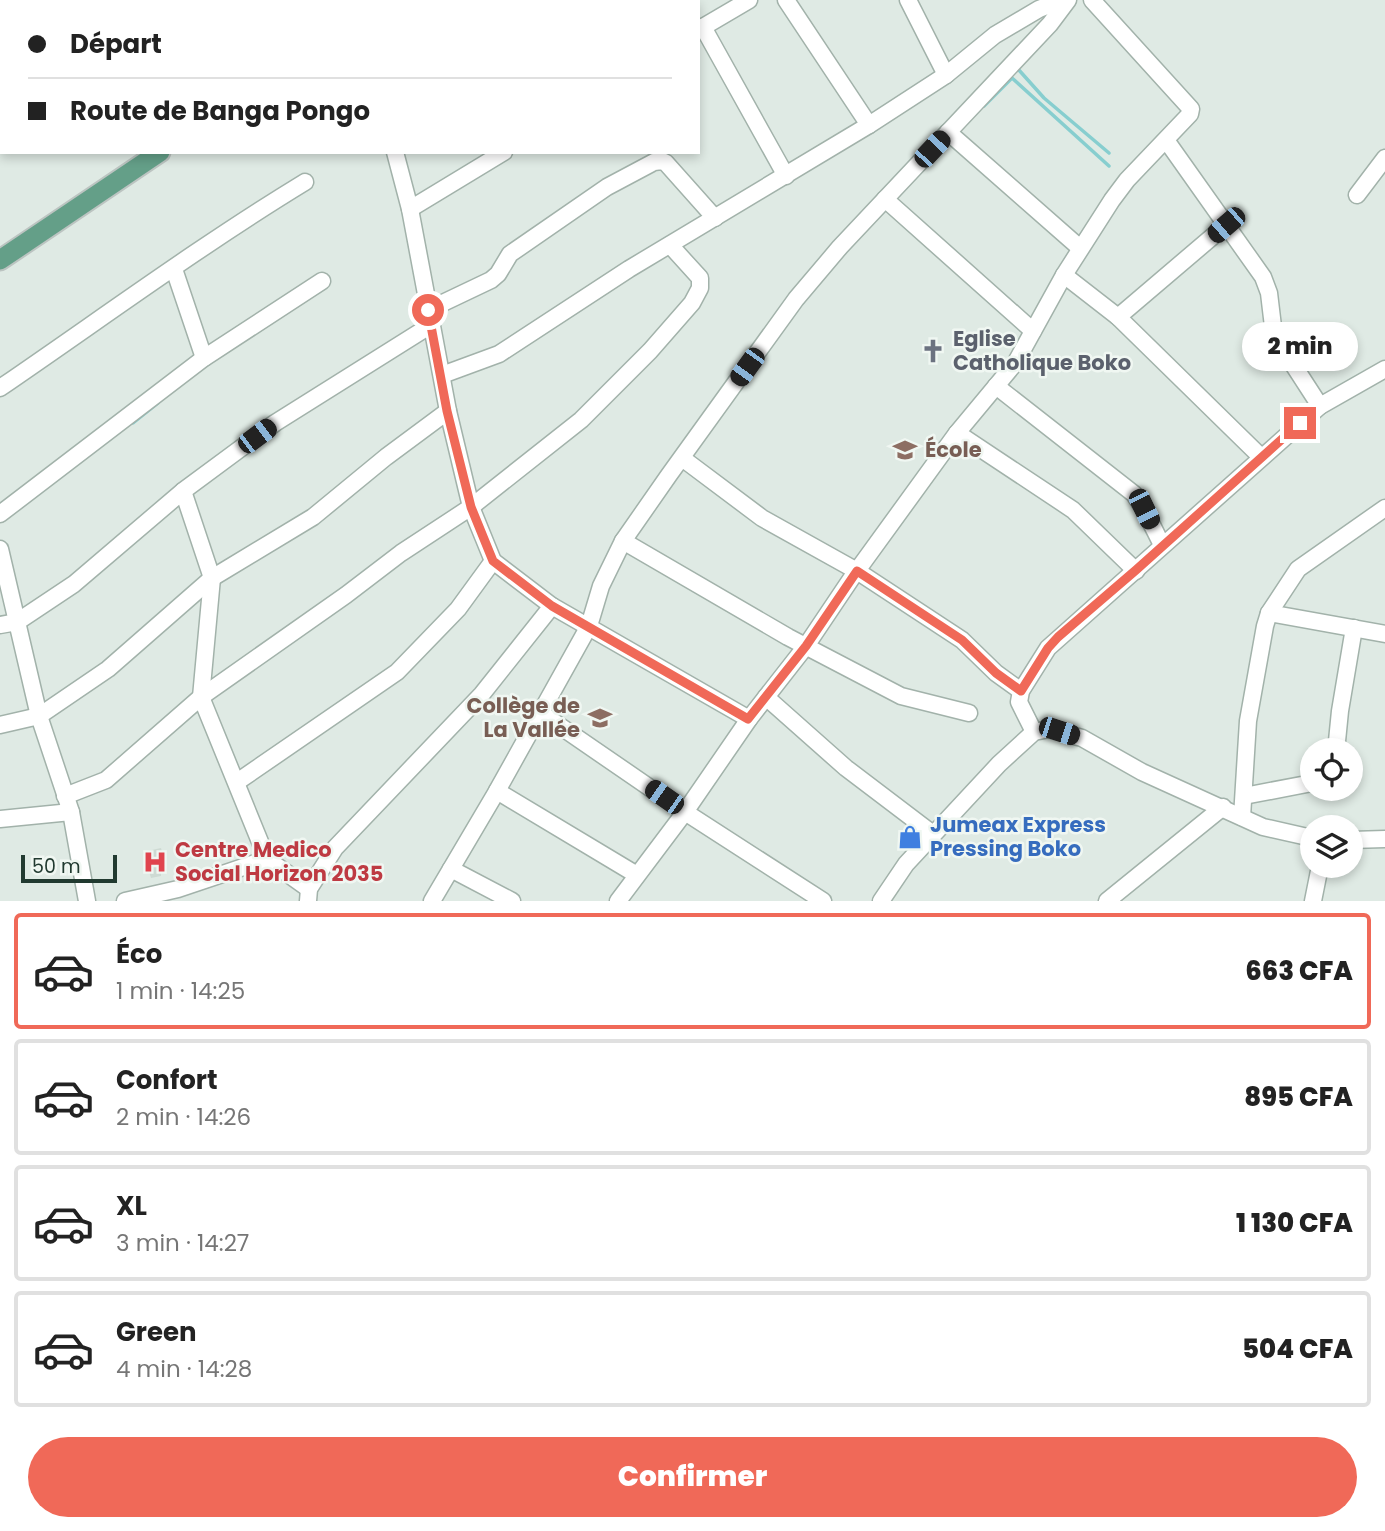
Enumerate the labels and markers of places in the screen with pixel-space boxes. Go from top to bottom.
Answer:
place label: Eglise Catholique Boko [953,324,1131,377]
church icon: Eglise Catholique Boko [919,337,947,365]
place label: École [925,435,982,464]
school or university icon: École [891,436,919,464]
place label: Collège de La Vallée [466,691,580,744]
school or university icon: Collège de La Vallée [586,704,614,732]
place label: Jumeax Express Pressing Boko [930,810,1106,863]
shop icon: Jumeax Express Pressing Boko [896,823,924,851]
place label: Centre Medico Social Horizon 2035 [175,835,383,888]
hospital icon: Centre Medico Social Horizon 2035 [141,848,169,876]

